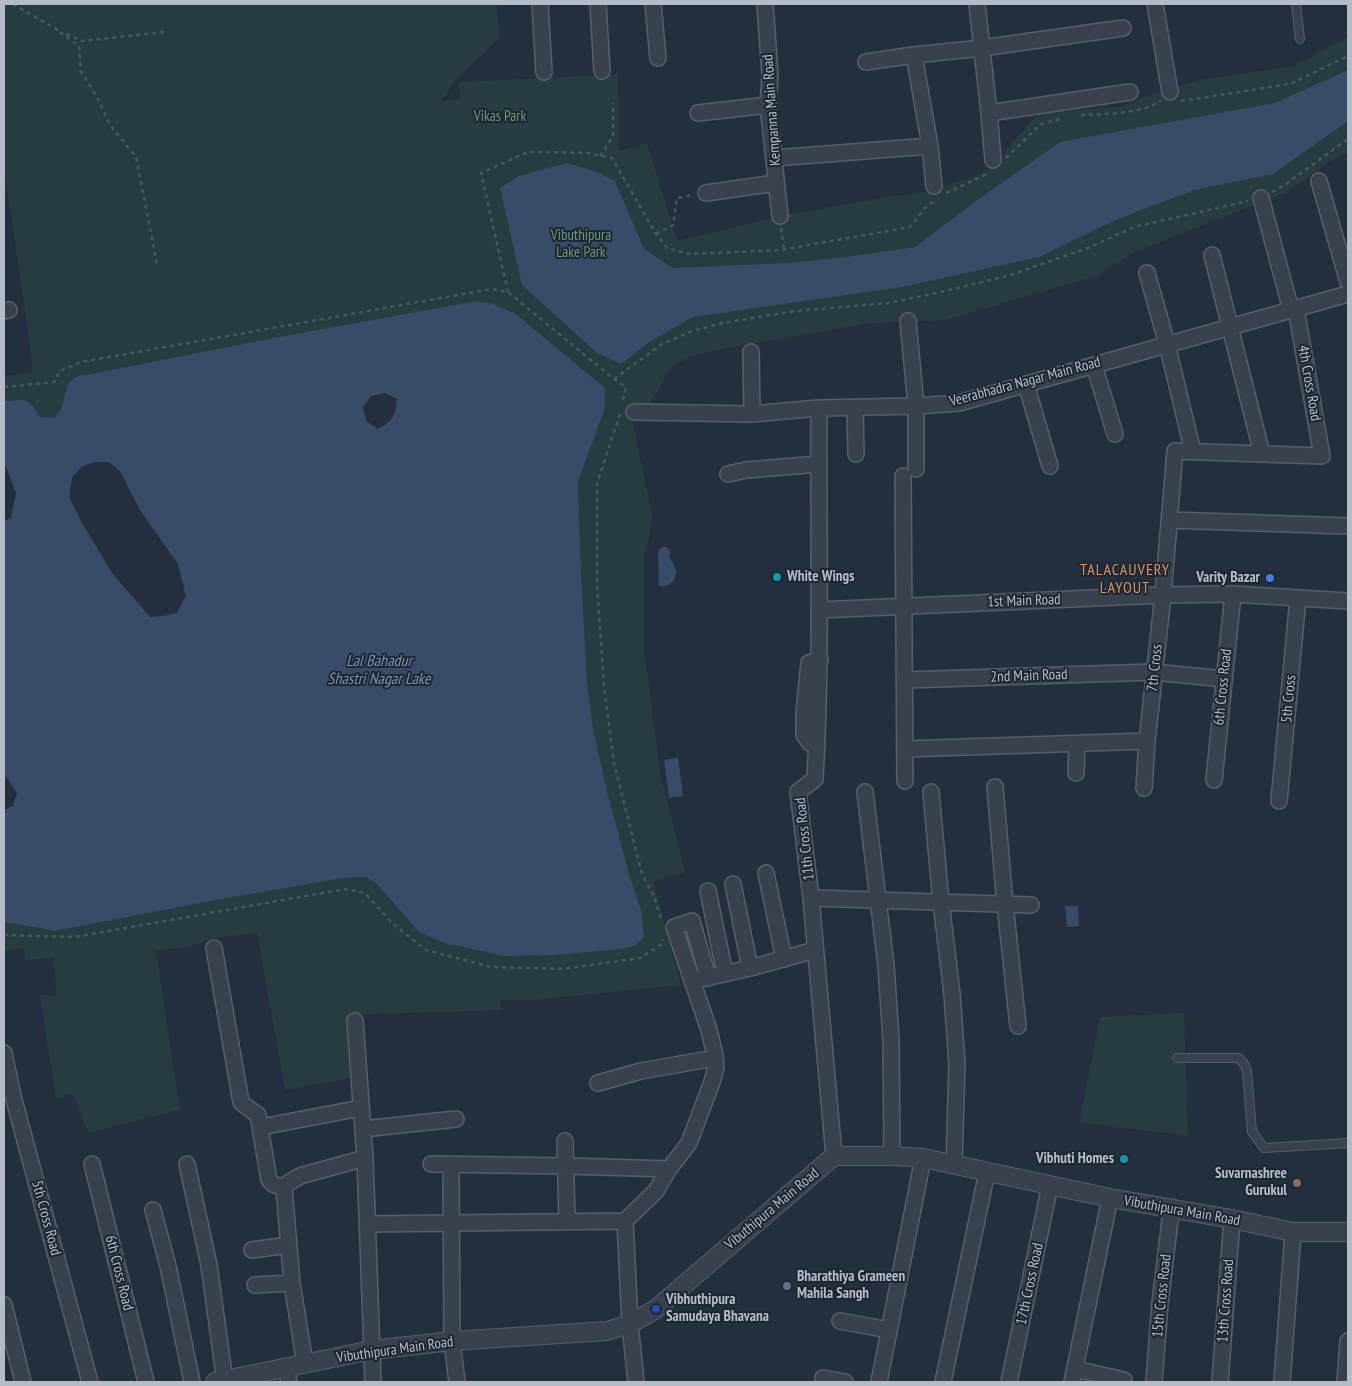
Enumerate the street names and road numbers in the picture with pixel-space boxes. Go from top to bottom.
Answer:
street label: Kempanna Main Road [759,54,785,166]
street label: 4th Cross Road [1293,344,1325,422]
street label: Veerabhadra Nagar Main Road [948,353,1102,411]
street label: 1st Main Road [987,591,1061,611]
street label: 7th Cross [1144,643,1166,693]
street label: 6th Cross Road [1210,648,1236,726]
street label: 2nd Main Road [990,666,1068,686]
street label: 5th Cross [1278,674,1300,724]
street label: 11th Cross Road [792,796,818,882]
street label: Vibuthipura Main Road [721,1164,823,1254]
street label: 5th Cross Road [27,1179,65,1257]
street label: Vibuthipura Main Road [1122,1192,1242,1230]
street label: 6th Cross Road [101,1234,137,1312]
street label: 17th Cross Road [1013,1241,1047,1327]
street label: 15th Cross Road [1149,1253,1175,1339]
street label: 13th Cross Road [1214,1259,1238,1343]
street label: Vibuthipura Main Road [335,1333,455,1367]

